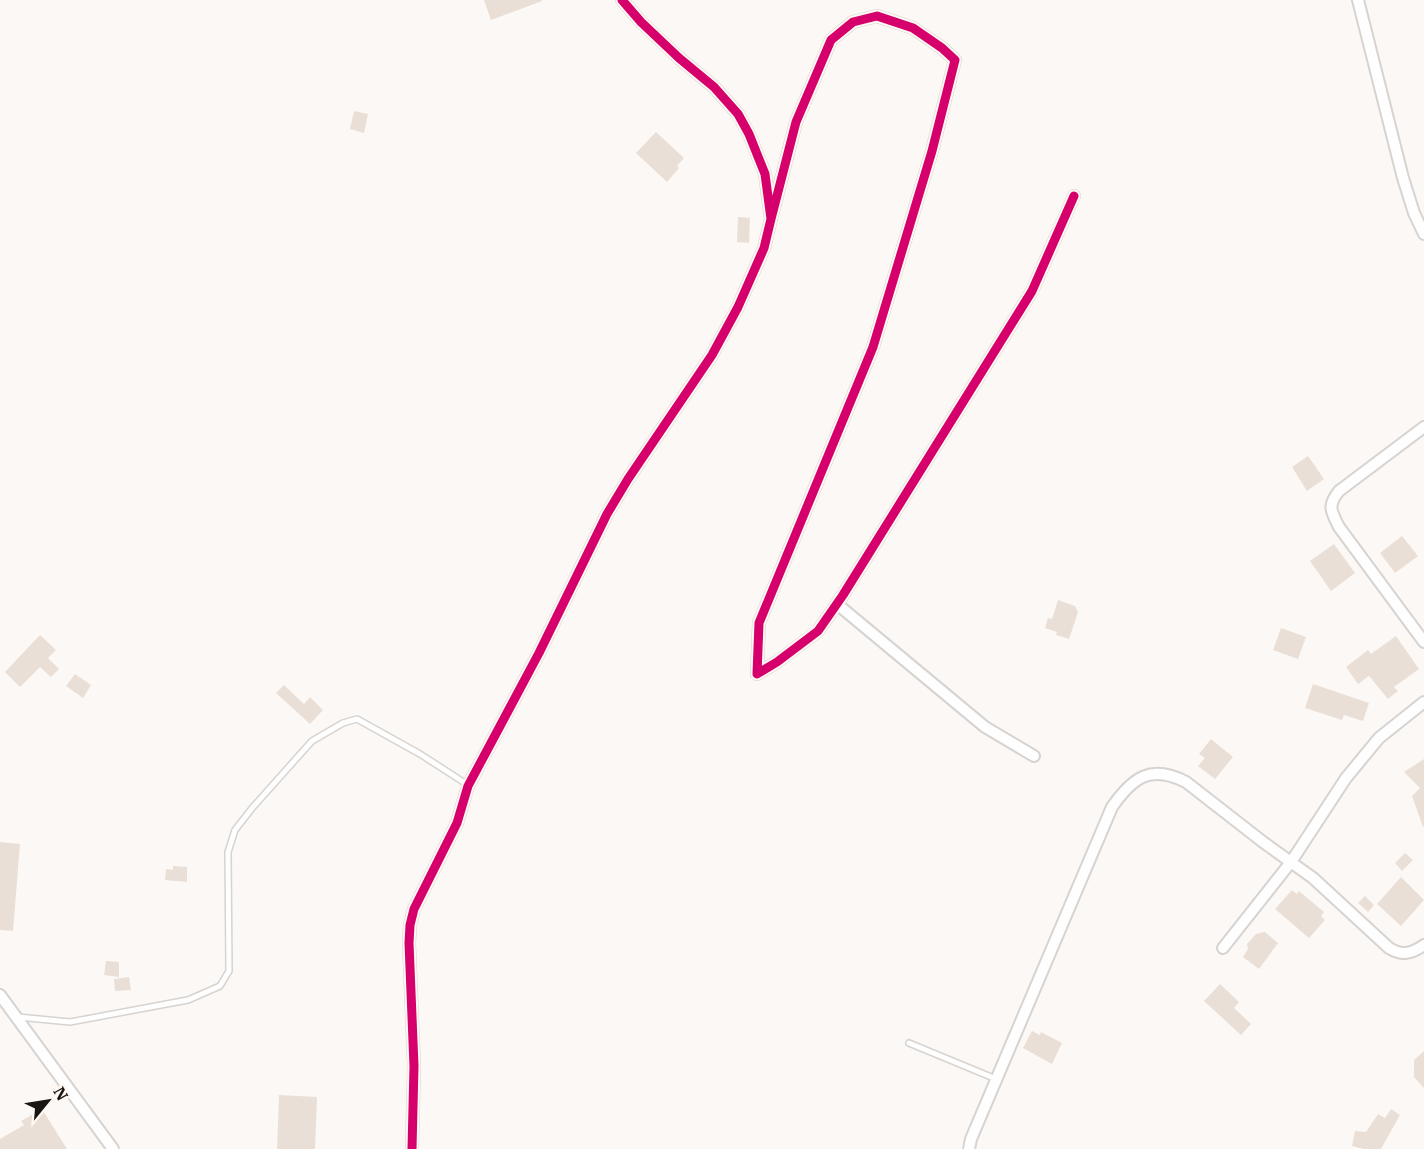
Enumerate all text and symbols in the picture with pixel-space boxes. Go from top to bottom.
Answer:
north arrow [18,1071,78,1131]
text: N [49,1083,73,1104]

